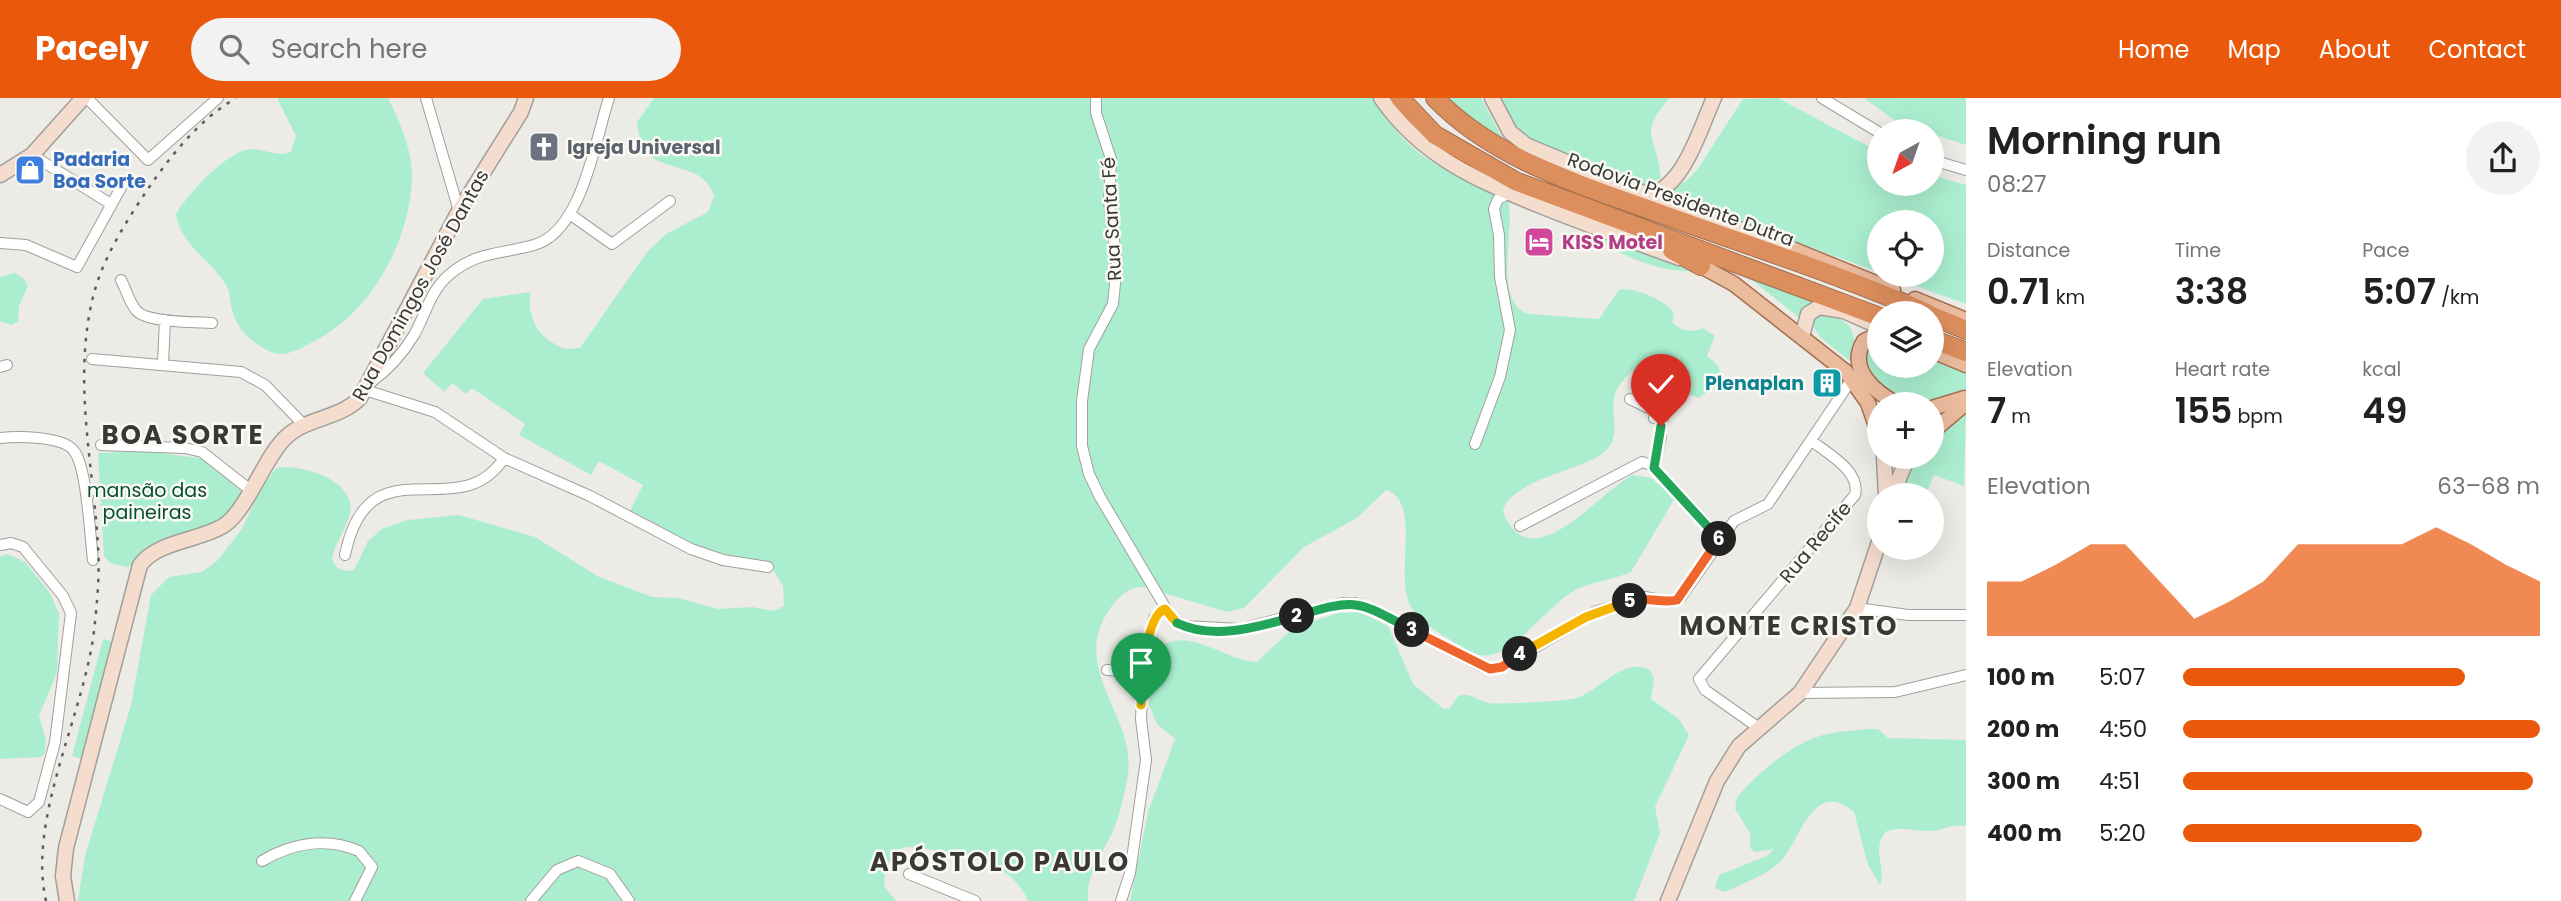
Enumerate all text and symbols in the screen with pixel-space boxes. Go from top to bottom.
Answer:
search box [191,18,681,81]
text: Pacely [35,25,149,72]
icon: search [215,30,253,68]
text: Search here [271,31,428,67]
text: Home [2118,33,2190,66]
text: Map [2228,33,2281,66]
text: About [2319,33,2390,66]
text: Contact [2428,33,2526,66]
text: Morning run [1987,114,2222,167]
north arrow [1867,119,1944,196]
map controls [1867,119,1944,560]
button: share [2466,121,2540,195]
church icon: Igreja Universal [527,130,561,164]
place label: Igreja Universal [567,134,721,161]
place label: Padaria Boa Sorte [53,146,146,195]
street label: Rodovia Presidente Dutra [1564,146,1798,253]
shop icon: Padaria Boa Sorte [13,153,47,187]
street label: Rua Santa Fé [1095,156,1128,282]
street label: Rua Domingos José Dantas [345,165,495,406]
text: 08:27 [1987,168,2047,200]
button: locate [1867,210,1944,287]
hotel icon: KISS Motel [1522,225,1556,259]
place label: KISS Motel [1562,229,1663,256]
text: Distance [1987,237,2070,264]
text: Time [2175,237,2221,264]
text: Pace [2362,237,2410,264]
text: 0.71 [1987,267,2051,316]
text: 3:38 [2175,267,2248,316]
text: 5:07 [2362,267,2436,316]
text: km [2051,284,2085,311]
text: /km [2436,284,2479,311]
button: layers [1867,301,1944,378]
pin [1631,354,1691,426]
text: Elevation [1987,356,2073,383]
text: Heart rate [2175,356,2270,383]
text: kcal [2362,356,2401,383]
icon: check [1642,365,1680,403]
building icon: Plenaplan [1810,366,1844,400]
place label: Plenaplan [1705,370,1804,397]
text: 7 [1987,386,2006,435]
text: 155 [2175,386,2232,435]
text: 49 [2362,386,2407,435]
button: + [1867,392,1944,469]
text: m [2006,403,2031,430]
text: bpm [2232,403,2283,430]
district label: BOA SORTE [101,417,265,453]
text: Elevation [1987,470,2091,502]
text: 63–68 m [2437,470,2540,502]
park label: mansão das paineiras [87,477,207,526]
button: − [1867,483,1944,560]
street label: Rua Recife [1773,496,1858,589]
pin: 6 [1702,522,1736,556]
text: 6 [1712,525,1725,552]
pin: 5 [1612,584,1648,618]
text: 5 [1623,587,1636,614]
pin: 2 [1280,598,1314,634]
text: 2 [1291,602,1302,629]
district label: MONTE CRISTO [1679,608,1899,644]
pin: 3 [1394,612,1430,648]
text: 3 [1406,616,1417,643]
pin [1111,633,1171,705]
pin: 4 [1502,636,1538,672]
text: 4 [1513,640,1526,667]
icon: arrive [1122,644,1160,682]
text: 100 m [1987,661,2055,693]
text: 5:07 [2099,661,2145,693]
text: 200 m [1987,713,2059,745]
text: 4:50 [2099,713,2147,745]
text: 300 m [1987,765,2060,797]
text: 4:51 [2099,765,2140,797]
text: 400 m [1987,817,2062,849]
text: 5:20 [2099,817,2146,849]
district label: APÓSTOLO PAULO [870,844,1130,880]

